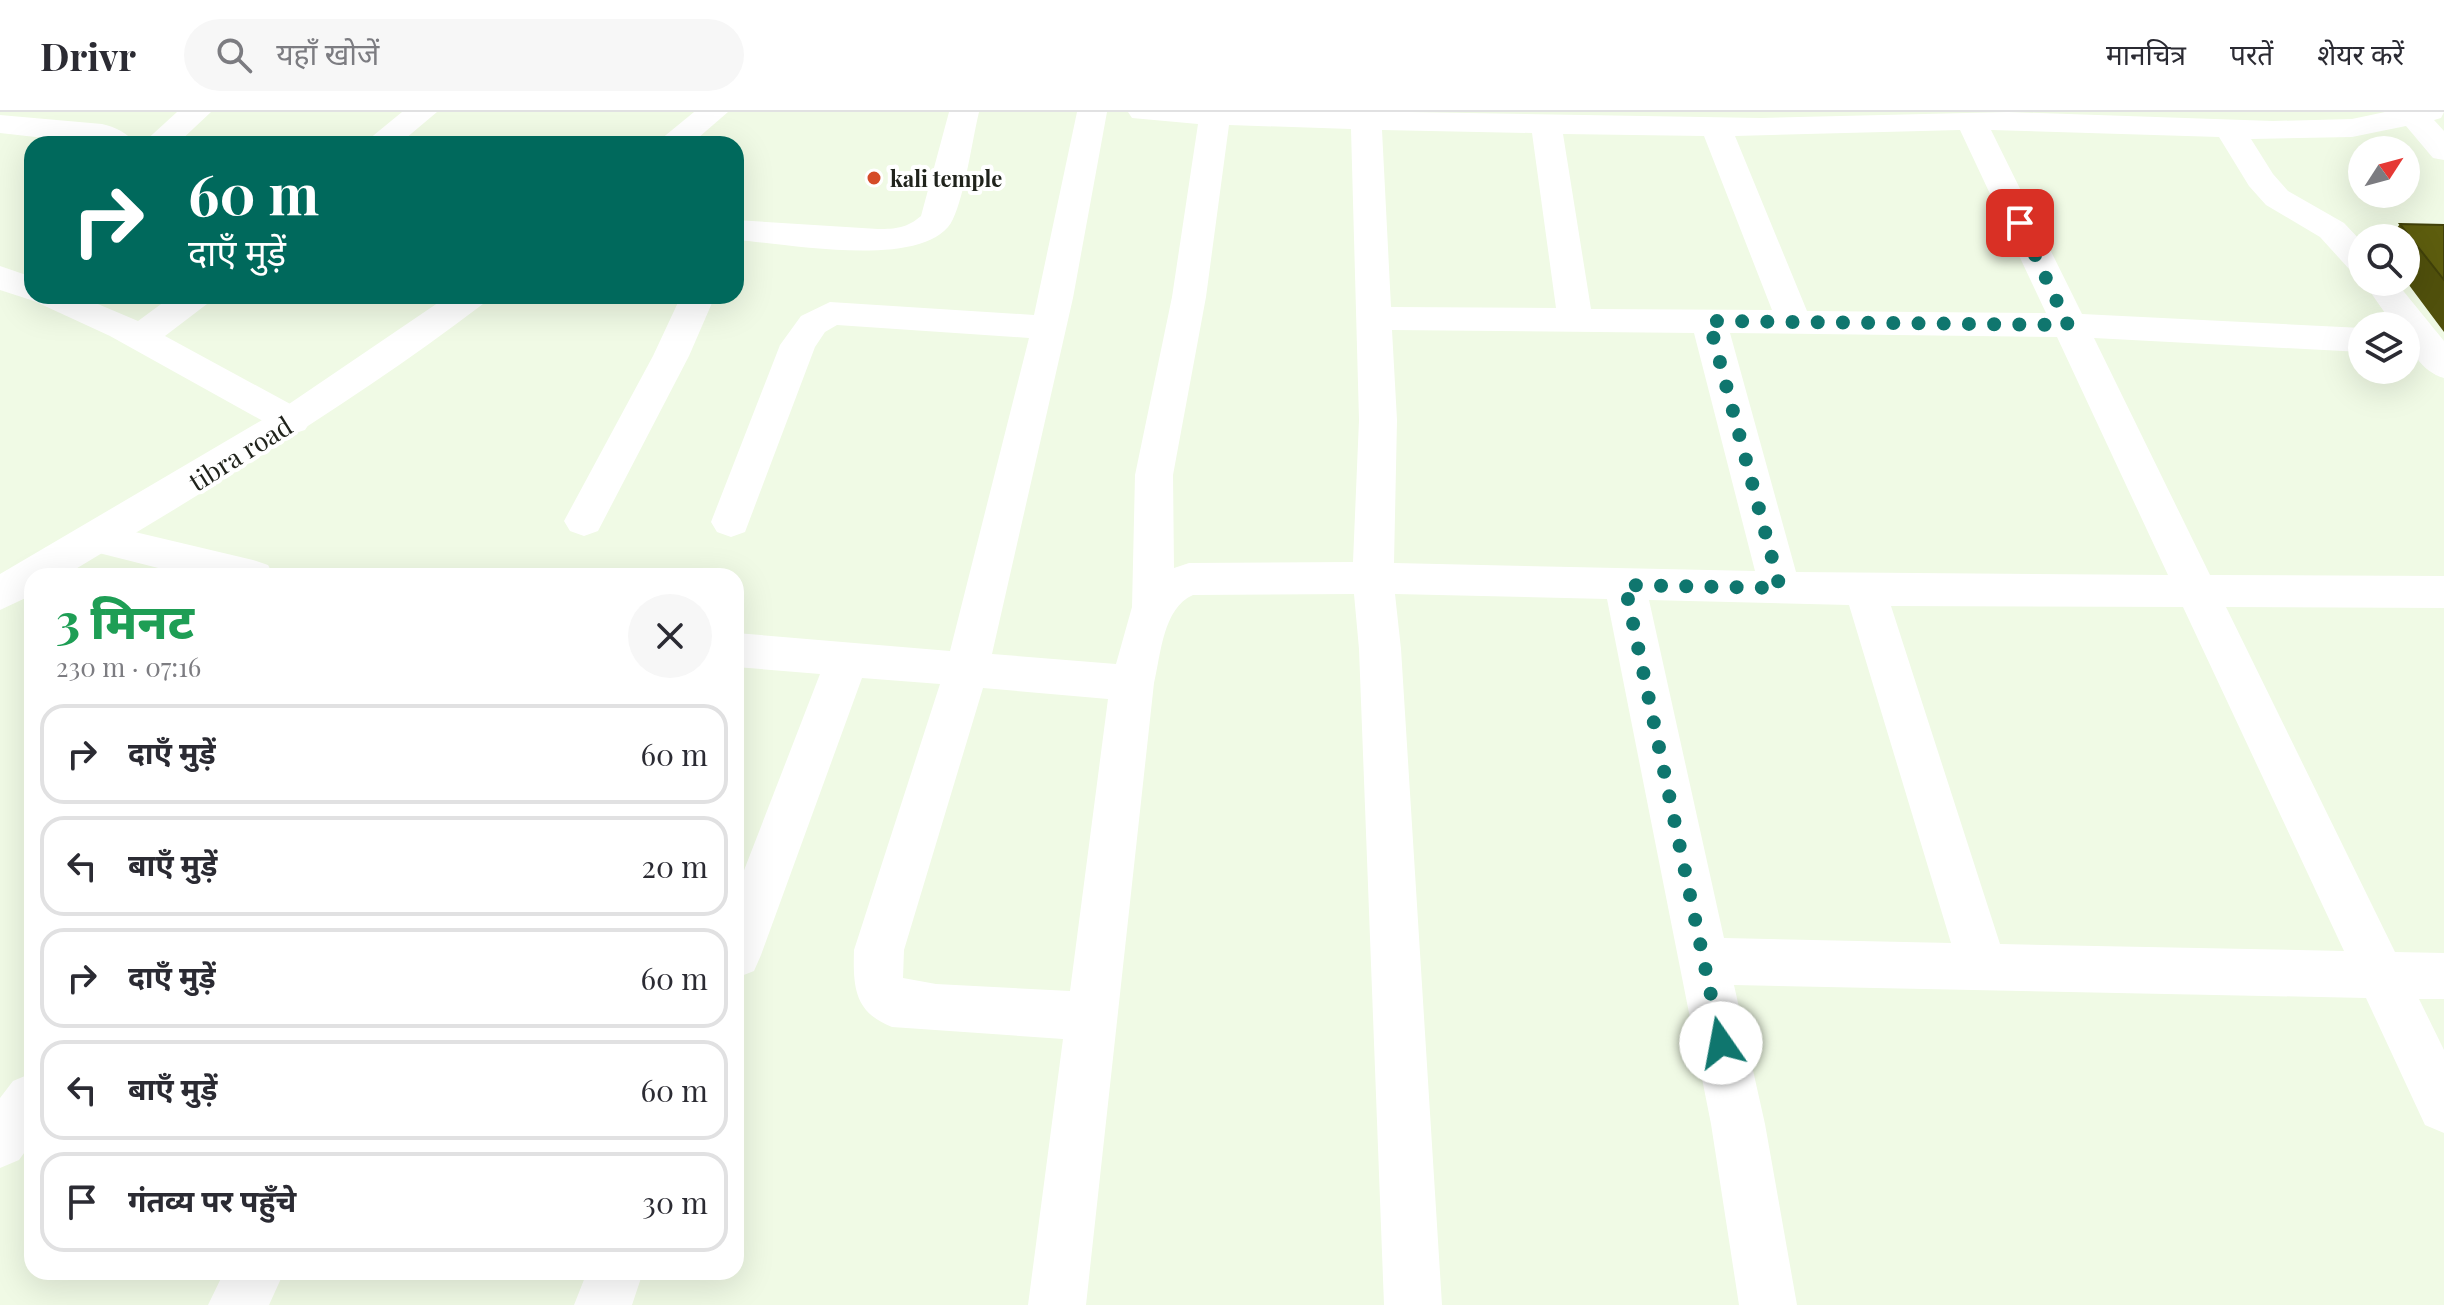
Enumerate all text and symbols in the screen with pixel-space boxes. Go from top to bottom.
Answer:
search box [184,19,744,91]
text: Drivr [40,30,136,81]
icon: search [212,33,256,77]
text: यहाँ खोजें [276,33,379,73]
text: मानचित्र [2106,35,2186,72]
text: परतें [2230,35,2273,72]
text: शेयर करें [2317,35,2404,72]
north arrow [2348,136,2420,208]
map controls [2348,136,2420,384]
text: 60 m [188,155,319,230]
place label: kali temple [890,163,1002,193]
icon: right [56,168,160,272]
marker: kali temple [865,169,883,187]
pin [1986,189,2054,257]
icon: arrive [1998,201,2042,245]
button: search [2348,224,2420,296]
text: दाएँ मुड़ें [188,227,286,275]
button: layers [2348,312,2420,384]
street label: tibra road [182,408,298,498]
text: 3 मिनट [56,587,194,651]
button: close [628,594,712,678]
text: 230 m · 07:16 [56,649,201,684]
icon: right [60,732,104,776]
text: दाएँ मुड़ें [128,732,216,772]
text: 60 m [640,734,708,774]
icon: left [60,844,104,888]
text: बाएँ मुड़ें [128,844,217,884]
text: 20 m [642,846,708,886]
icon: right [60,956,104,1000]
text: दाएँ मुड़ें [128,956,216,996]
text: 60 m [640,958,708,998]
position arrow [1679,1001,1763,1085]
icon: left [60,1068,104,1112]
text: बाएँ मुड़ें [128,1068,217,1108]
text: 60 m [640,1070,708,1110]
icon: arrive [60,1180,104,1224]
text: गंतव्य पर पहुँचे [128,1180,296,1220]
text: 30 m [642,1182,708,1222]

